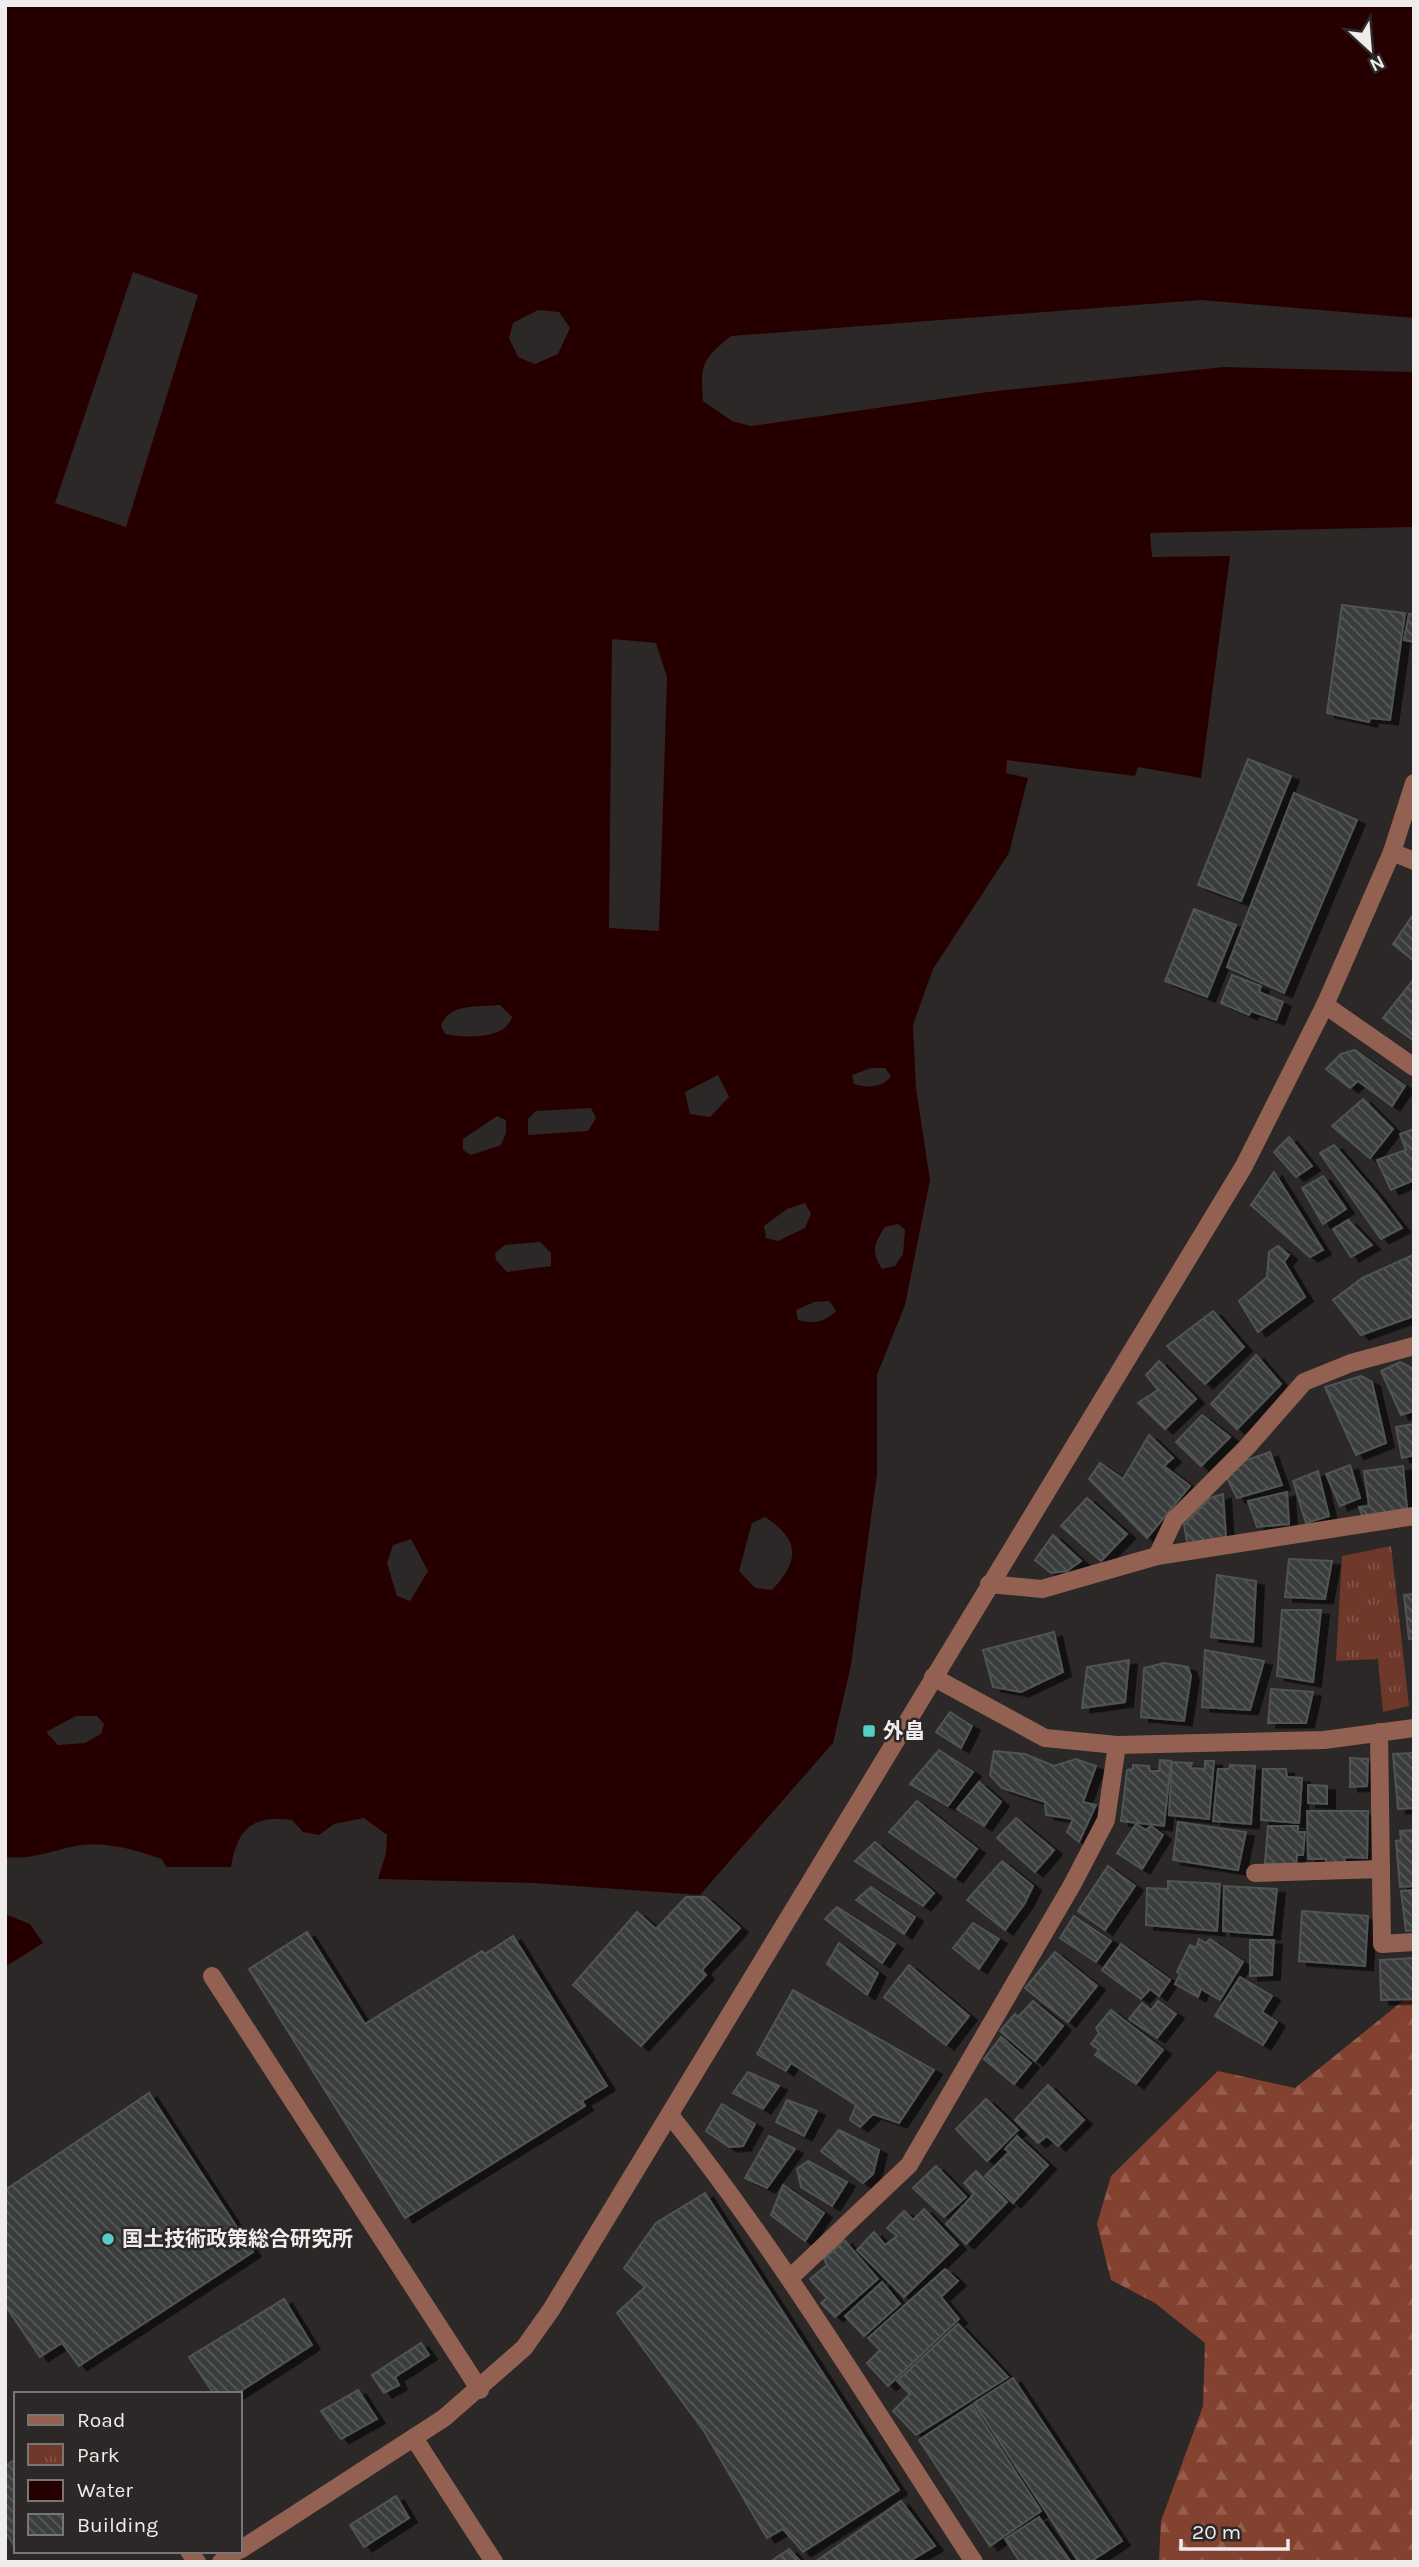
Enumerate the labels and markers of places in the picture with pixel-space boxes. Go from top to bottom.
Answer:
place label: 外畠 [883,1719,925,1743]
marker: 外畠 [861,1723,877,1739]
place label: 国土技術政策総合研究所 [122,2227,353,2251]
marker: 国土技術政策総合研究所 [100,2231,116,2247]

